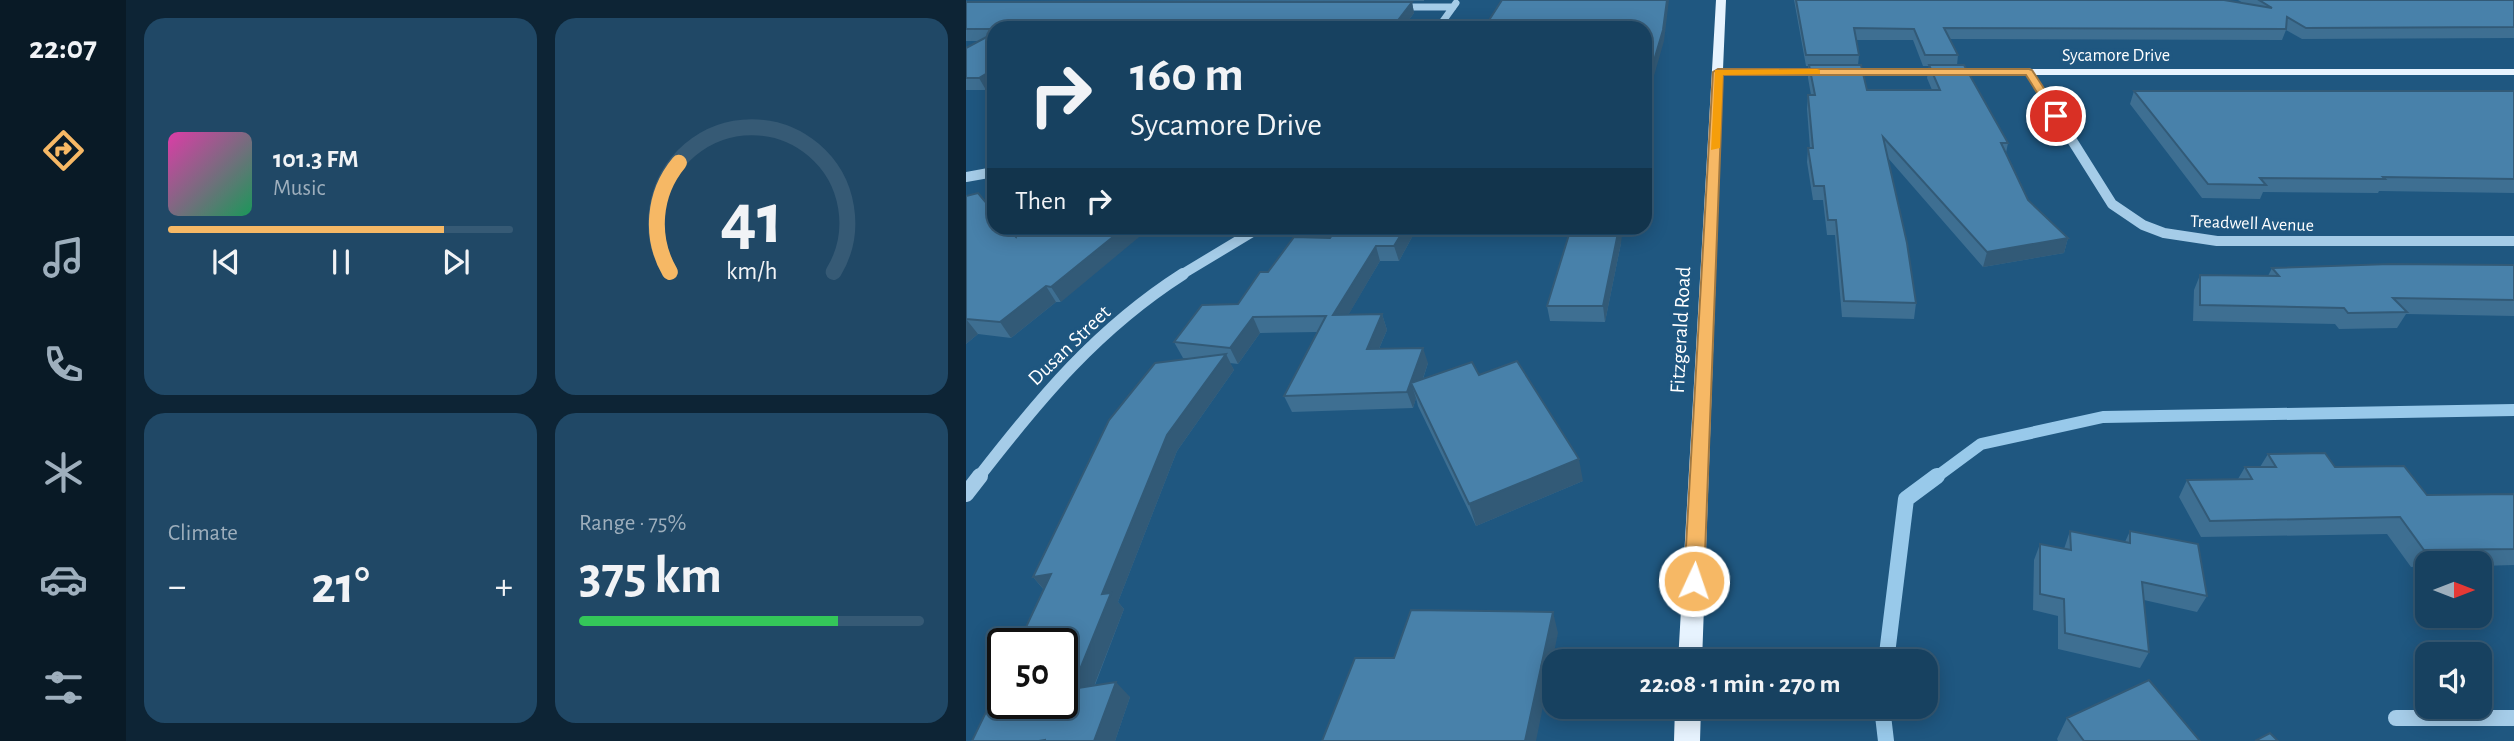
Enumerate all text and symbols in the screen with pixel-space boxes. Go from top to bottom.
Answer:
text: 22:07 [29,32,97,64]
street label: Sycamore Drive [2062,47,2170,65]
icon: right [1015,49,1106,140]
text: 160 m [1130,51,1244,100]
pin [2026,86,2086,146]
icon: arrive [2037,97,2075,135]
text: Sycamore Drive [1130,109,1322,141]
icon: directions [39,126,88,175]
text: 101.3 FM [273,146,359,172]
text: Music [273,177,325,200]
icon: right [1080,182,1118,220]
text: 41 [720,185,783,258]
text: Then [1015,188,1066,214]
street label: Treadwell Avenue [2190,213,2314,235]
icon: music [39,233,88,282]
icon: previous [207,243,245,281]
icon: pause [322,243,360,281]
icon: next [437,243,475,281]
text: km/h [726,259,777,284]
street label: Fitzgerald Road [1667,266,1694,394]
street label: Dusan Street [1024,301,1115,389]
icon: phone [39,340,88,389]
icon: climate [39,448,88,497]
text: Range · 75% [579,512,686,535]
text: Climate [168,522,238,545]
position arrow [1657,544,1731,618]
text: 375 km [579,550,722,602]
north arrow [2415,551,2492,628]
map controls [2415,551,2492,719]
icon: car [39,555,88,604]
text: 21° [311,560,370,612]
text: − [168,568,186,606]
text: + [495,568,513,606]
speed limit sign: 50 [987,628,1078,719]
button: sound [2415,642,2492,719]
icon: filters [39,663,88,712]
text: 22:08 · 1 min · 270 m [1639,671,1841,697]

